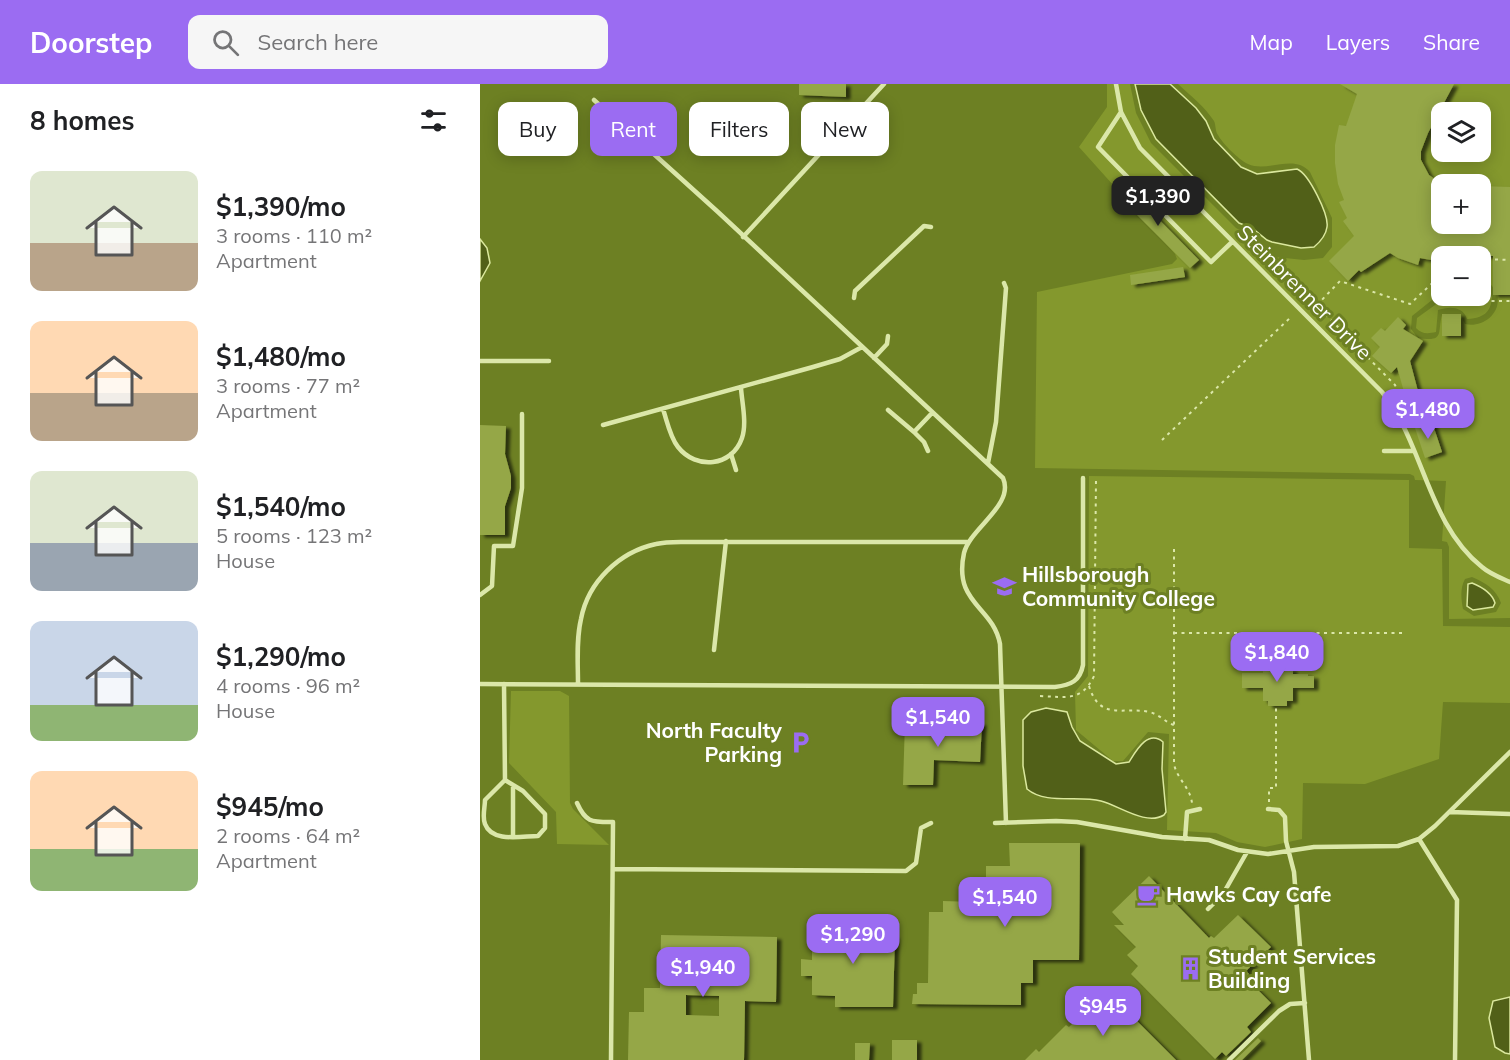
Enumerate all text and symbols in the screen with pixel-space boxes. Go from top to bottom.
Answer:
search box [188,15,608,69]
text: Doorstep [30,25,152,60]
icon: search [209,26,242,59]
text: Search here [257,28,378,56]
text: Map [1250,29,1293,55]
text: Layers [1326,29,1390,55]
text: Share [1423,29,1480,55]
chip: Buy [498,102,578,156]
chip: Rent [590,102,677,156]
chip: Filters [689,102,789,156]
chip: New [801,102,889,156]
map controls [1431,102,1491,306]
button: layers [1431,102,1491,162]
text: 8 homes [30,104,134,137]
icon: filters [417,104,450,137]
button: + [1431,174,1491,234]
pin: $1,390 [1109,176,1207,227]
text: $1,390 [1126,183,1190,208]
text: $1,390/mo [216,190,346,223]
icon: home [78,195,150,267]
street label: Steinbrenner Drive [1232,219,1378,365]
text: 3 rooms · 110 m² [216,223,372,248]
button: − [1431,246,1491,306]
text: Apartment [216,248,317,273]
text: $1,480/mo [216,340,346,373]
icon: home [78,345,150,417]
text: 3 rooms · 77 m² [216,373,360,398]
pin: $1,480 [1379,389,1477,440]
text: $1,480 [1396,396,1460,421]
text: Apartment [216,398,317,423]
text: $1,540/mo [216,490,346,523]
icon: home [78,495,150,567]
text: 5 rooms · 123 m² [216,523,372,548]
text: House [216,548,275,573]
place label: Hillsborough Community College [1022,561,1215,611]
school or university icon: Hillsborough Community College [991,573,1017,599]
pin: $1,840 [1228,632,1326,683]
text: $1,840 [1245,639,1309,664]
text: $1,290/mo [216,640,346,673]
icon: home [78,645,150,717]
text: 4 rooms · 96 m² [216,673,360,698]
pin: $1,540 [889,697,987,748]
text: House [216,698,275,723]
text: $1,540 [906,704,970,729]
place label: North Faculty Parking [646,717,783,767]
parking icon: North Faculty Parking [787,729,813,755]
text: $945/mo [216,790,324,823]
icon: home [78,795,150,867]
text: 2 rooms · 64 m² [216,823,360,848]
text: Apartment [216,848,317,873]
pin: $1,540 [956,877,1054,928]
cafe icon: Hawks Cay Cafe [1135,881,1161,907]
place label: Hawks Cay Cafe [1166,881,1331,907]
text: $1,540 [973,884,1037,909]
pin: $1,290 [804,914,902,965]
text: $1,290 [821,921,885,946]
place label: Student Services Building [1208,943,1376,993]
pin: $1,940 [654,947,752,998]
text: $1,940 [671,954,735,979]
building icon: Student Services Building [1177,955,1203,981]
pin: $945 [1067,986,1139,1037]
text: $945 [1079,993,1127,1018]

